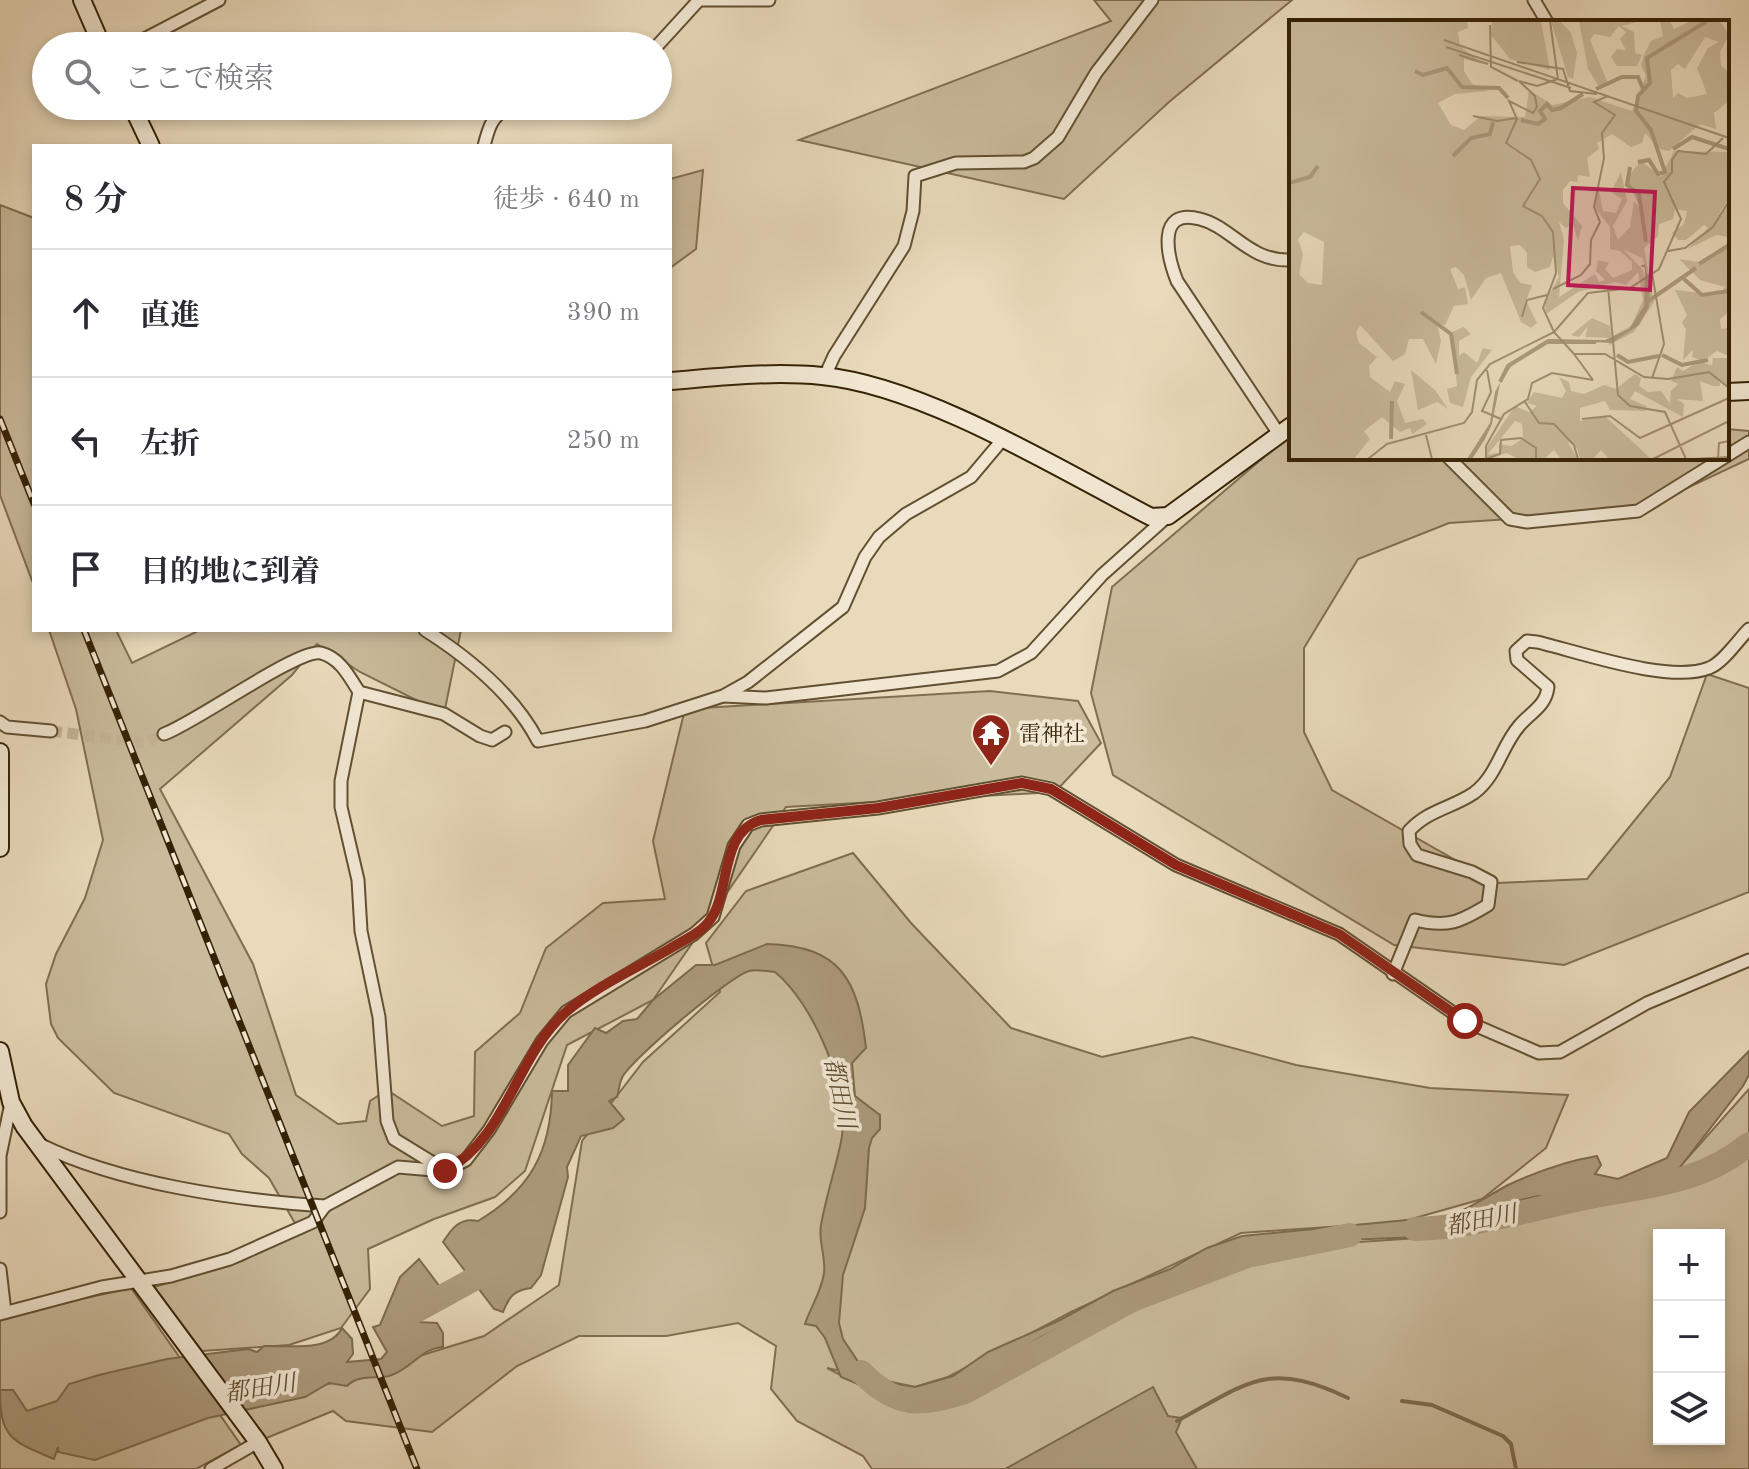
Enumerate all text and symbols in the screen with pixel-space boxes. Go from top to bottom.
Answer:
inset map [1289,20,1729,460]
search box [32,32,672,120]
icon: search [60,54,104,98]
text: ここで検索 [124,65,274,95]
text: 8 分 [64,184,127,218]
text: 徒歩 · 640 m [493,187,640,213]
icon: ahead [64,291,108,335]
text: 390 m [567,300,640,326]
text: 直進 [140,302,200,332]
icon: left [64,419,108,463]
text: 250 m [567,428,640,454]
text: 左折 [140,430,200,460]
icon: arrive [64,547,108,591]
text: 目的地に到着 [140,558,320,588]
temple icon: 雷神社 [970,712,1012,767]
place label: 雷神社 [1019,722,1085,746]
route start [1447,1003,1483,1039]
water label: 都田川 [819,1055,860,1134]
route end [427,1153,463,1189]
water label: 都田川 [1443,1201,1522,1241]
map controls [1653,1229,1725,1445]
button: + [1653,1229,1725,1301]
button: − [1653,1301,1725,1373]
water label: 都田川 [223,1370,301,1407]
button: layers [1653,1373,1725,1445]

